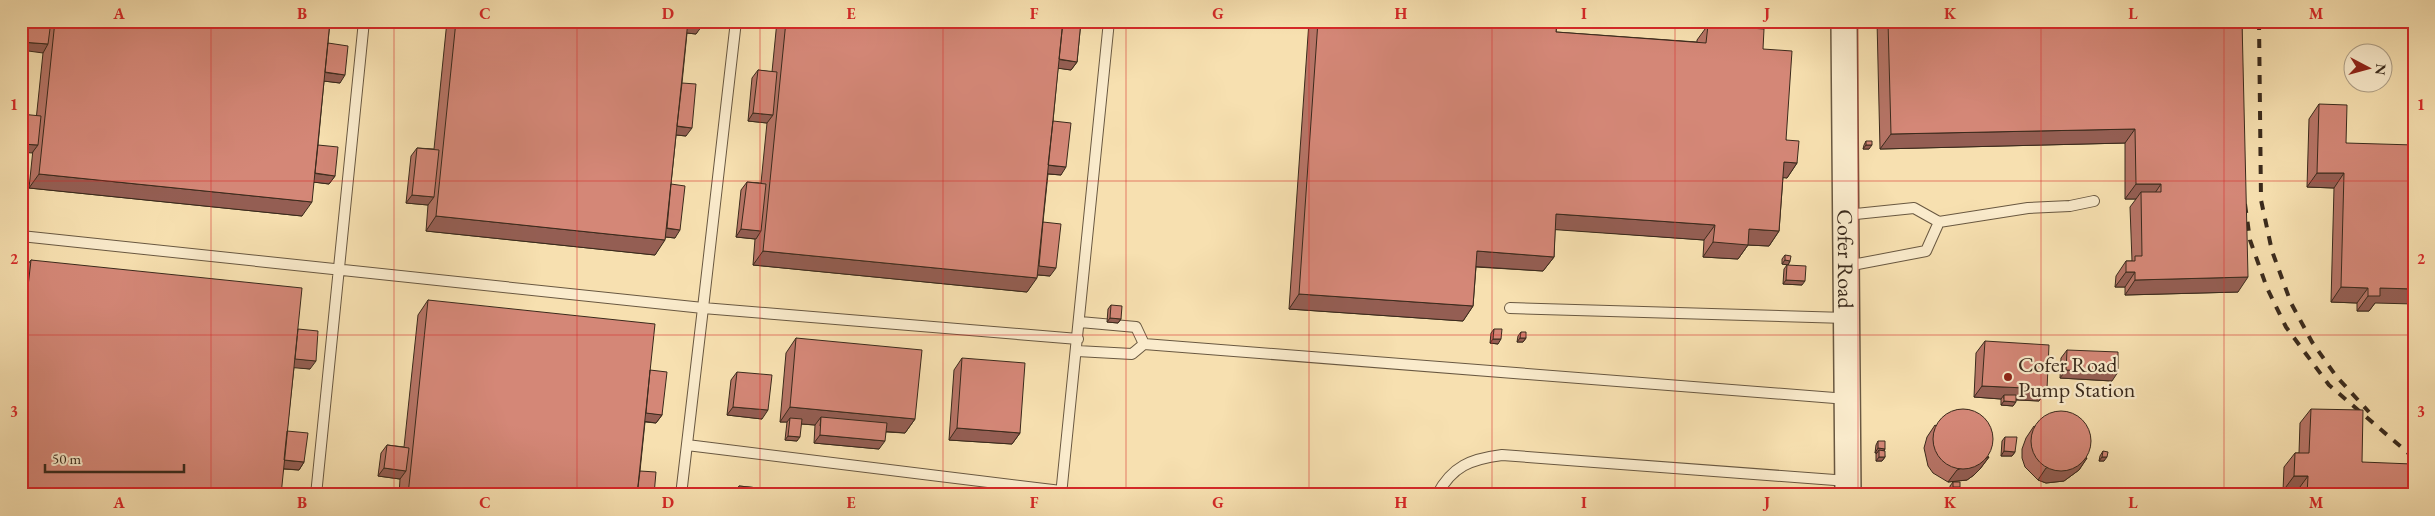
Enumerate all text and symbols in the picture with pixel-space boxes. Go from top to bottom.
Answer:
text: A [112,3,125,24]
text: B [297,3,307,24]
text: C [479,3,491,24]
text: D [662,3,674,24]
text: E [846,3,856,24]
text: F [1030,3,1039,24]
text: G [1212,3,1224,24]
text: H [1395,3,1408,24]
text: I [1581,3,1587,24]
text: J [1762,3,1770,24]
text: K [1944,3,1957,24]
text: L [2128,3,2138,24]
text: M [2309,3,2324,24]
north arrow [2342,42,2392,92]
text: N [2371,63,2390,77]
text: 1 [10,94,18,115]
text: 1 [2417,94,2425,115]
street label: Cofer Road [1831,209,1861,310]
text: 2 [10,248,19,269]
text: 2 [2417,248,2426,269]
place label: Cofer Road Pump Station [2018,350,2136,404]
marker: Cofer Road Pump Station [2002,371,2014,383]
text: 3 [10,401,18,422]
text: 3 [2417,401,2425,422]
scale bar [45,441,184,473]
text: 50 m [52,449,81,468]
text: A [112,492,125,513]
text: B [297,492,307,513]
text: C [479,492,491,513]
text: D [662,492,674,513]
text: E [846,492,856,513]
text: F [1030,492,1039,513]
text: G [1212,492,1224,513]
text: H [1395,492,1408,513]
text: I [1581,492,1587,513]
text: J [1762,492,1770,513]
text: K [1944,492,1957,513]
text: L [2128,492,2138,513]
text: M [2309,492,2324,513]

